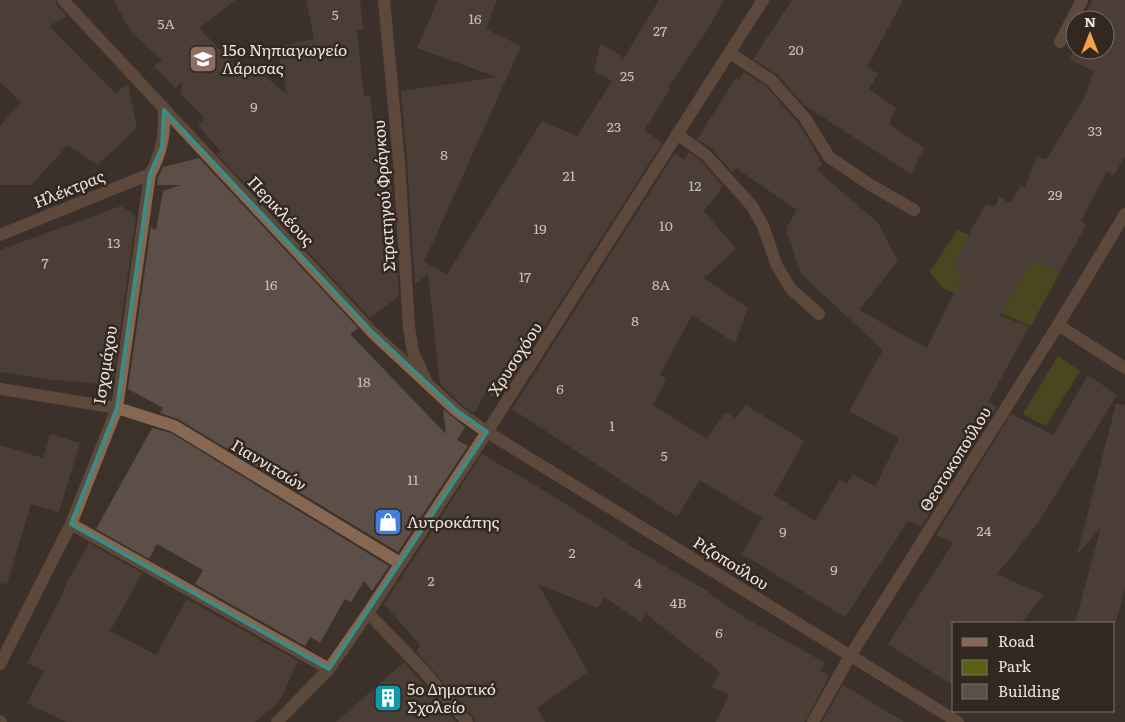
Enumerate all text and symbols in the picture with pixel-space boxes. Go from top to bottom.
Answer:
house number: 5 [331,4,339,24]
house number: 16 [468,8,482,28]
north arrow [1065,10,1115,60]
text: N [1084,11,1096,31]
house number: 5Α [157,13,175,33]
house number: 27 [653,20,667,40]
place label: 15ο Νηπιαγωγείο Λάρισας [222,37,347,79]
house number: 20 [788,39,804,59]
school or university icon: 15ο Νηπιαγωγείο Λάρισας [188,44,218,74]
house number: 25 [620,65,634,85]
house number: 9 [250,96,258,116]
house number: 23 [607,116,621,136]
street label: Στρατηγού Φράγκου [366,119,400,273]
house number: 33 [1088,120,1102,140]
house number: 8 [440,144,448,164]
street label: Ηλέκτρας [30,163,108,213]
house number: 21 [563,165,576,185]
street label: Περικλέους [243,170,321,251]
house number: 12 [689,175,701,195]
house number: 29 [1048,184,1062,204]
house number: 10 [659,215,673,235]
house number: 19 [533,218,547,238]
house number: 13 [107,232,121,252]
house number: 7 [41,252,49,272]
house number: 17 [519,266,531,286]
house number: 16 [264,274,278,294]
house number: 8Α [652,274,671,294]
house number: 8 [631,310,639,330]
street label: Χρυσοχόου [481,317,547,400]
street label: Ισχομάχου [86,324,122,406]
house number: 18 [357,371,371,391]
house number: 6 [556,378,564,398]
street label: Θεοτοκοπούλου [912,401,996,516]
house number: 1 [609,415,615,435]
street label: Γιαννιτσών [227,432,312,496]
house number: 5 [660,445,668,465]
house number: 11 [407,469,419,489]
shop icon: Λυτροκάπης [373,507,403,537]
place label: Λυτροκάπης [407,509,500,533]
house number: 24 [977,520,992,540]
house number: 9 [779,521,787,541]
street label: Ριζοπούλου [689,529,774,595]
house number: 2 [568,542,576,562]
house number: 9 [830,559,838,579]
house number: 2 [427,570,435,590]
house number: 4 [634,572,642,592]
house number: 4Β [670,592,686,612]
house number: 6 [715,622,723,642]
legend [952,622,1115,712]
text: Road [998,629,1034,652]
text: Park [998,654,1032,677]
place label: 5ο Δημοτικό Σχολείο [407,676,496,718]
text: Building [998,679,1060,702]
building icon: 5ο Δημοτικό Σχολείο [373,683,403,713]

